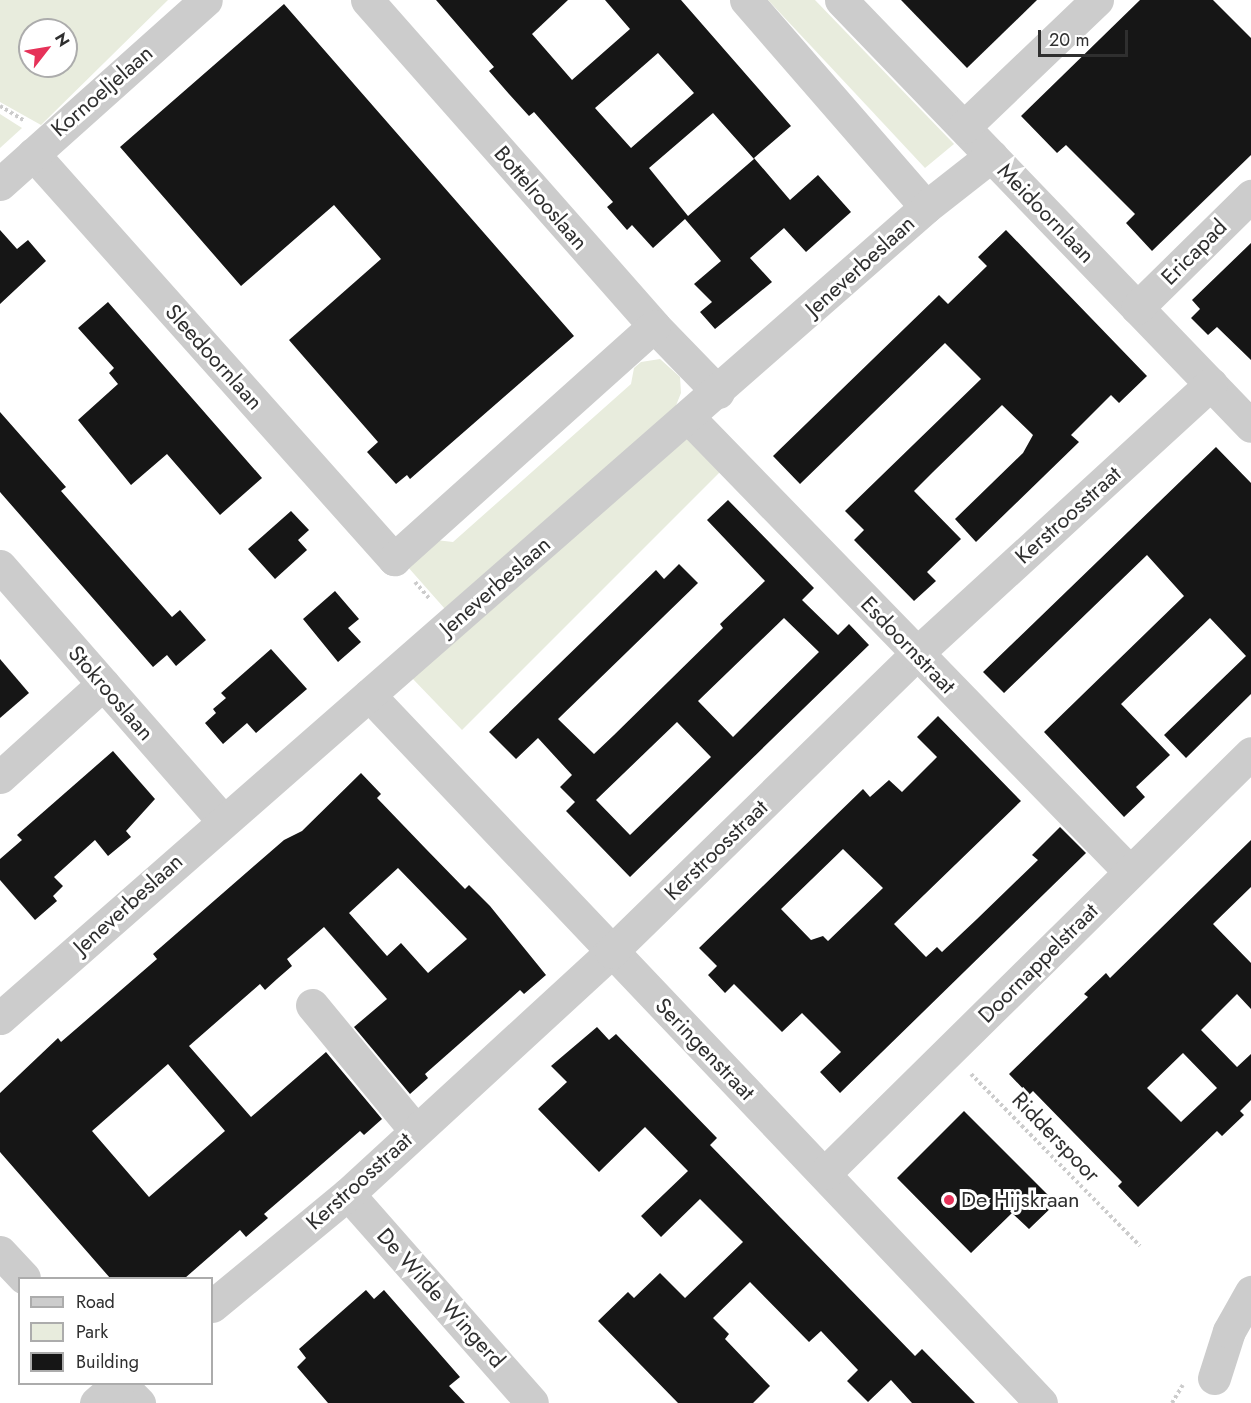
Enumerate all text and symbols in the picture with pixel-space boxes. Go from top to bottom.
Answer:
north arrow [18,18,78,78]
scale bar [1041,18,1131,56]
text: 20 m [1049,27,1089,53]
text: N [49,28,75,51]
street label: Kornoeljelaan [46,40,158,142]
street label: Bottelrooslaan [489,141,593,255]
street label: Meidoornlaan [992,158,1100,268]
street label: Jeneverbeslaan [800,210,920,322]
street label: Ericapad [1156,214,1232,290]
street label: Sleedoornlaan [160,299,268,415]
street label: Kerstroosstraat [1010,461,1126,569]
street label: Jeneverbeslaan [434,531,556,641]
street label: Esdoornstraat [855,591,961,699]
street label: Stokrooslaan [63,640,159,746]
street label: Kerstroosstraat [659,794,773,906]
street label: Jeneverbeslaan [68,848,188,960]
street label: Doornappelstraat [973,898,1103,1028]
street label: Seringenstraat [650,992,760,1106]
street label: Ridderspoor [1007,1086,1105,1188]
street label: Kerstroosstraat [301,1127,417,1235]
place label: De Hijskraan [961,1187,1080,1213]
marker: De Hijskraan [942,1193,956,1207]
street label: De Wilde Wingerd [371,1223,511,1373]
legend [18,1277,213,1385]
text: Road [76,1289,115,1315]
text: Park [76,1319,108,1345]
text: Building [76,1349,139,1375]

